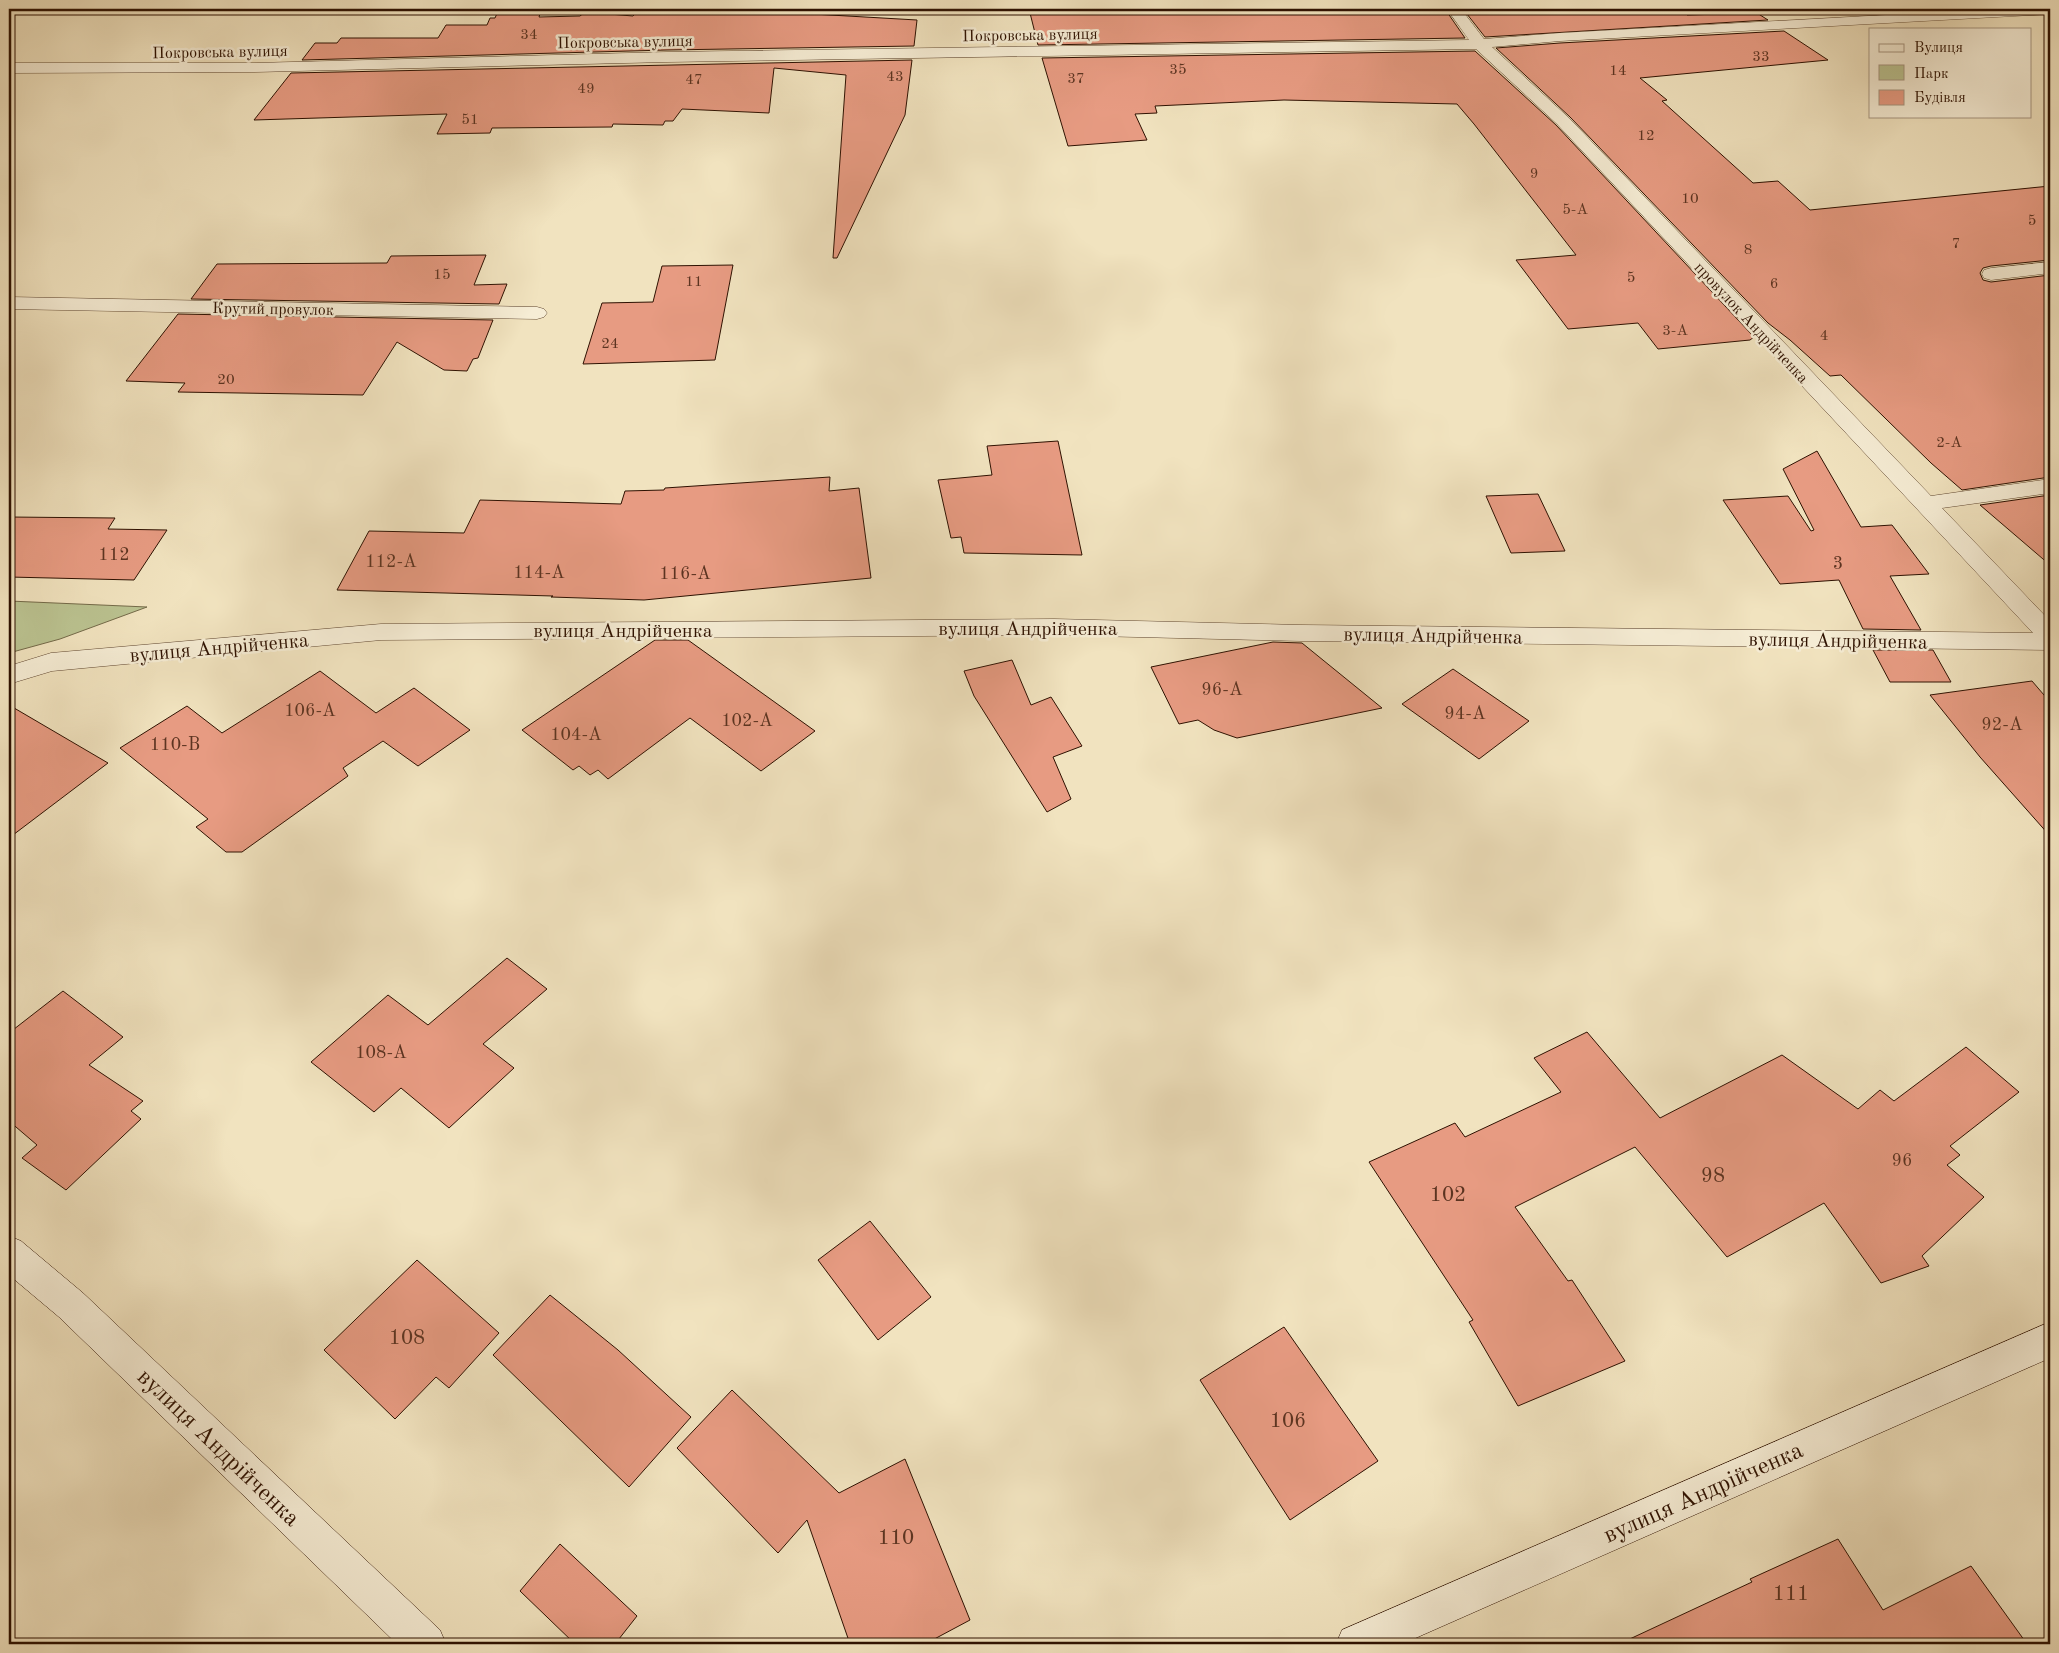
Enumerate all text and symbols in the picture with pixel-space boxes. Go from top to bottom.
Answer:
street label: Покровська вулиця [962,27,1098,45]
house number: 34 [520,28,538,43]
legend [1869,28,2032,118]
street label: Покровська вулиця [557,34,693,52]
text: Вулиця [1914,41,1963,56]
street label: Покровська вулиця [152,44,288,62]
house number: 33 [1752,50,1770,65]
house number: 35 [1169,63,1187,78]
house number: 14 [1609,64,1627,79]
text: Парк [1914,67,1949,82]
house number: 43 [886,70,904,85]
house number: 37 [1067,72,1085,87]
house number: 47 [685,73,703,88]
house number: 49 [577,82,595,97]
text: Будівля [1914,91,1966,106]
house number: 51 [461,113,479,128]
house number: 12 [1637,129,1655,144]
house number: 9 [1530,167,1538,182]
house number: 10 [1681,192,1699,207]
house number: 5-А [1562,203,1588,218]
house number: 5 [2028,214,2036,229]
house number: 7 [1952,237,1960,252]
house number: 8 [1744,243,1752,258]
street label: провулок Андрійченка [1691,260,1811,387]
house number: 15 [433,268,451,283]
house number: 5 [1627,271,1635,286]
house number: 11 [685,275,703,290]
house number: 6 [1770,277,1778,292]
street label: Крутий провулок [212,301,334,319]
house number: 3-А [1662,324,1688,339]
house number: 4 [1820,329,1828,344]
house number: 24 [601,337,619,352]
house number: 20 [217,373,235,388]
house number: 2-А [1936,436,1962,451]
house number: 112 [98,546,130,564]
house number: 112-А [365,553,417,571]
house number: 3 [1833,555,1843,573]
house number: 114-А [513,564,565,582]
house number: 116-А [659,565,711,583]
street label: вулиця Андрійченка [938,620,1118,640]
street label: вулиця Андрійченка [533,622,713,642]
street label: вулиця Андрійченка [1343,625,1523,649]
street label: вулиця Андрійченка [1748,630,1928,654]
street label: вулиця Андрійченка [129,631,310,667]
house number: 96-А [1201,681,1243,699]
house number: 106-А [284,702,336,720]
house number: 94-А [1444,705,1486,723]
house number: 102-А [721,712,773,730]
house number: 92-А [1981,716,2023,734]
house number: 104-А [550,726,602,744]
house number: 110-В [150,736,200,754]
house number: 108-А [355,1044,407,1062]
house number: 96 [1892,1152,1912,1170]
house number: 98 [1701,1166,1725,1187]
house number: 102 [1430,1185,1466,1206]
house number: 108 [389,1328,425,1349]
street label: вулиця Андрійченка [132,1365,304,1532]
house number: 106 [1270,1411,1306,1432]
street label: вулиця Андрійченка [1601,1439,1807,1549]
house number: 110 [878,1528,914,1549]
house number: 111 [1773,1584,1809,1605]

